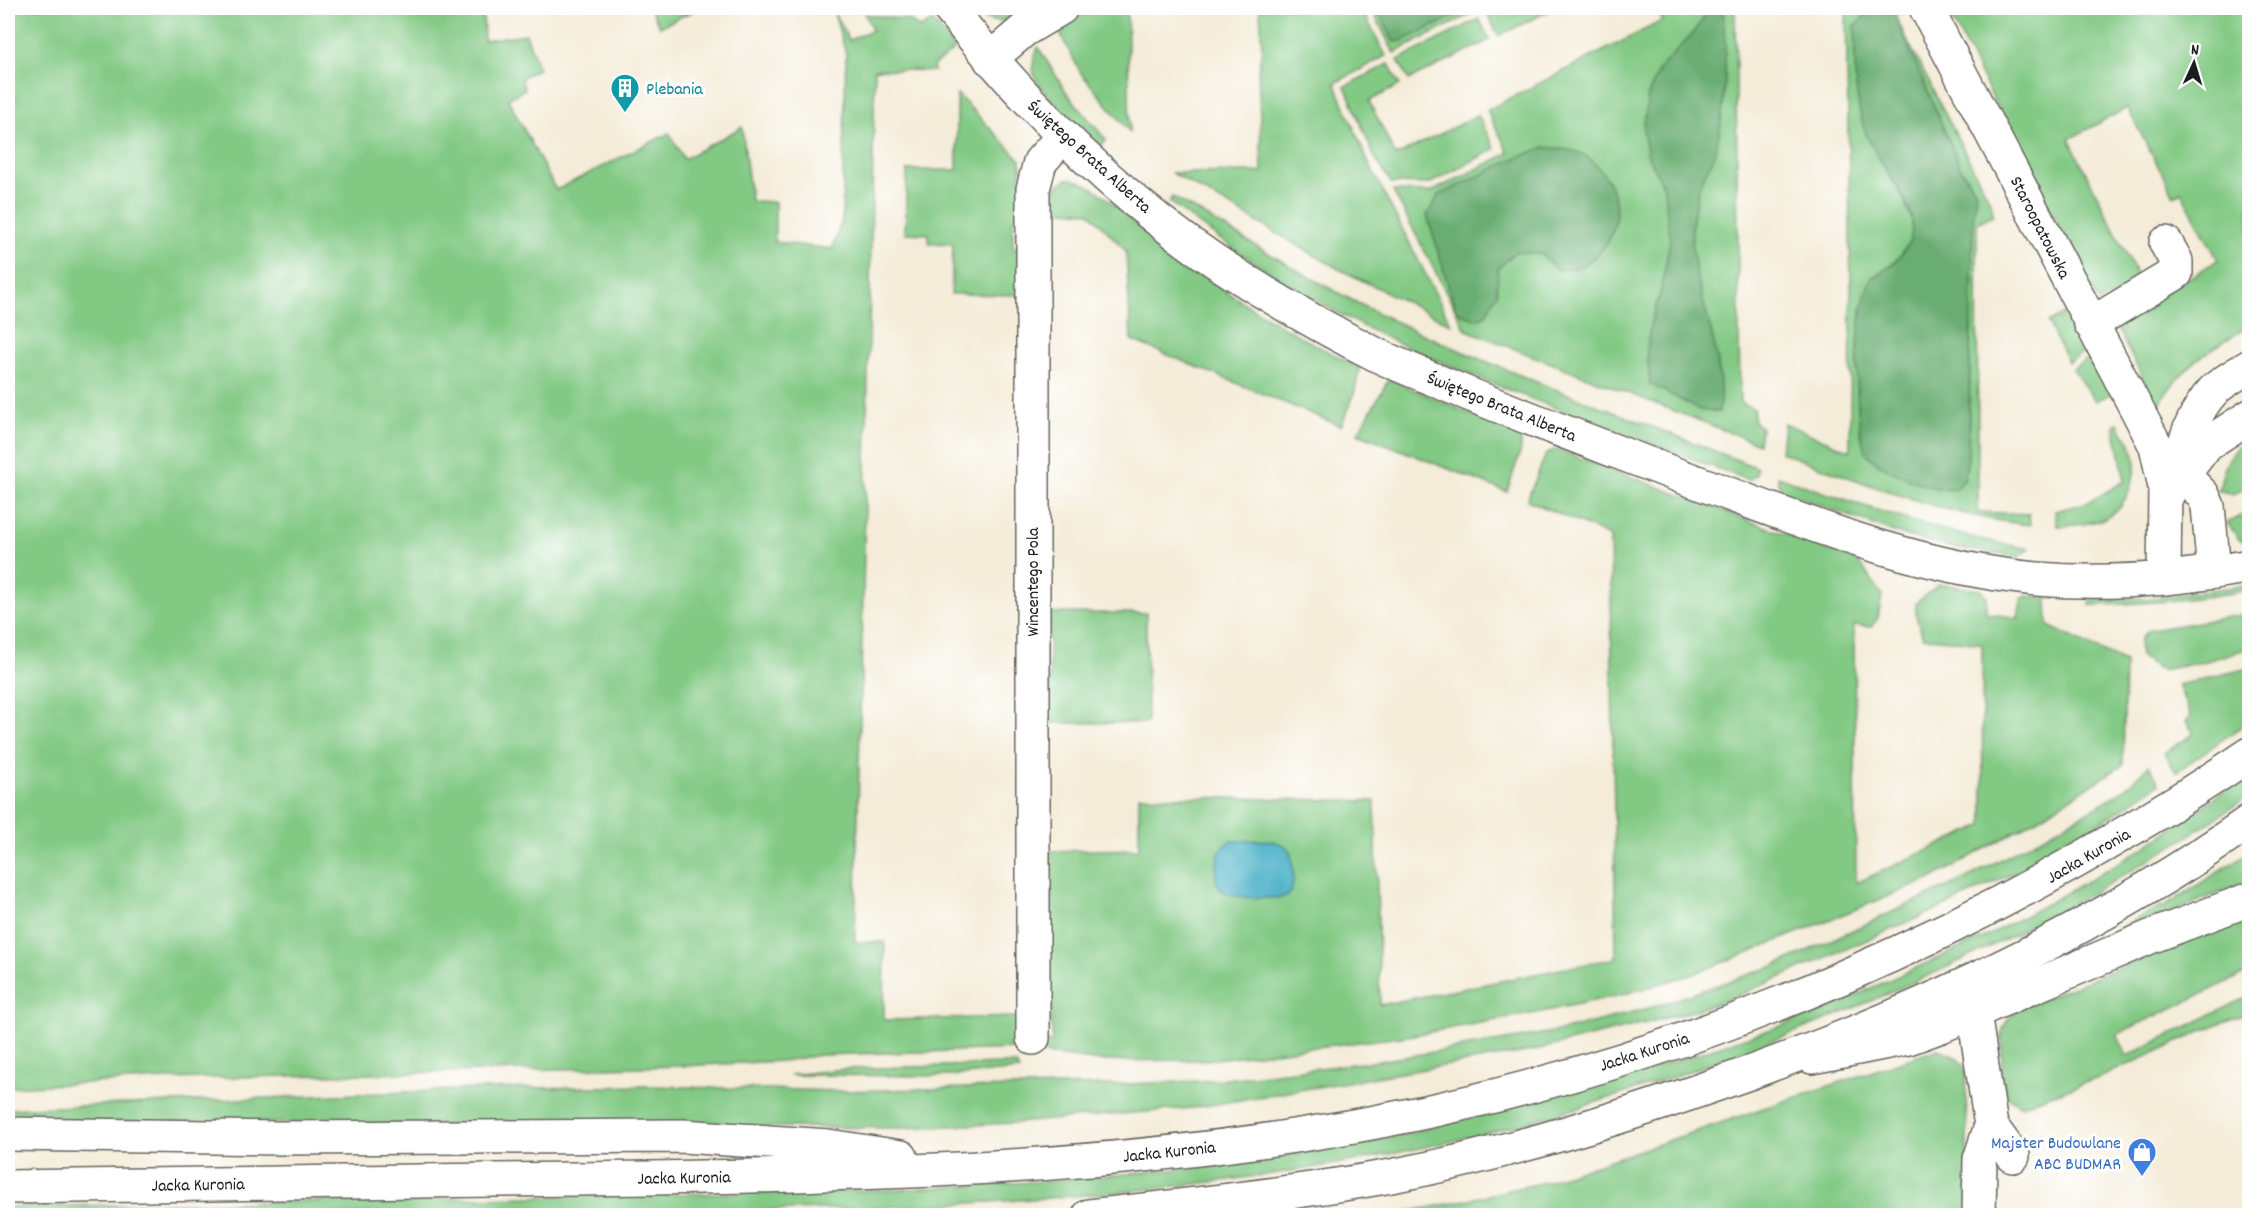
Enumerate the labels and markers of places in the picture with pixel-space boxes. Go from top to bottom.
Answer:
building icon: Plebania [609,72,641,114]
place label: Plebania [646,78,703,103]
place label: Majster Budowlane ABC BUDMAR [1991,1132,2121,1178]
shop icon: Majster Budowlane ABC BUDMAR [2126,1136,2158,1178]

